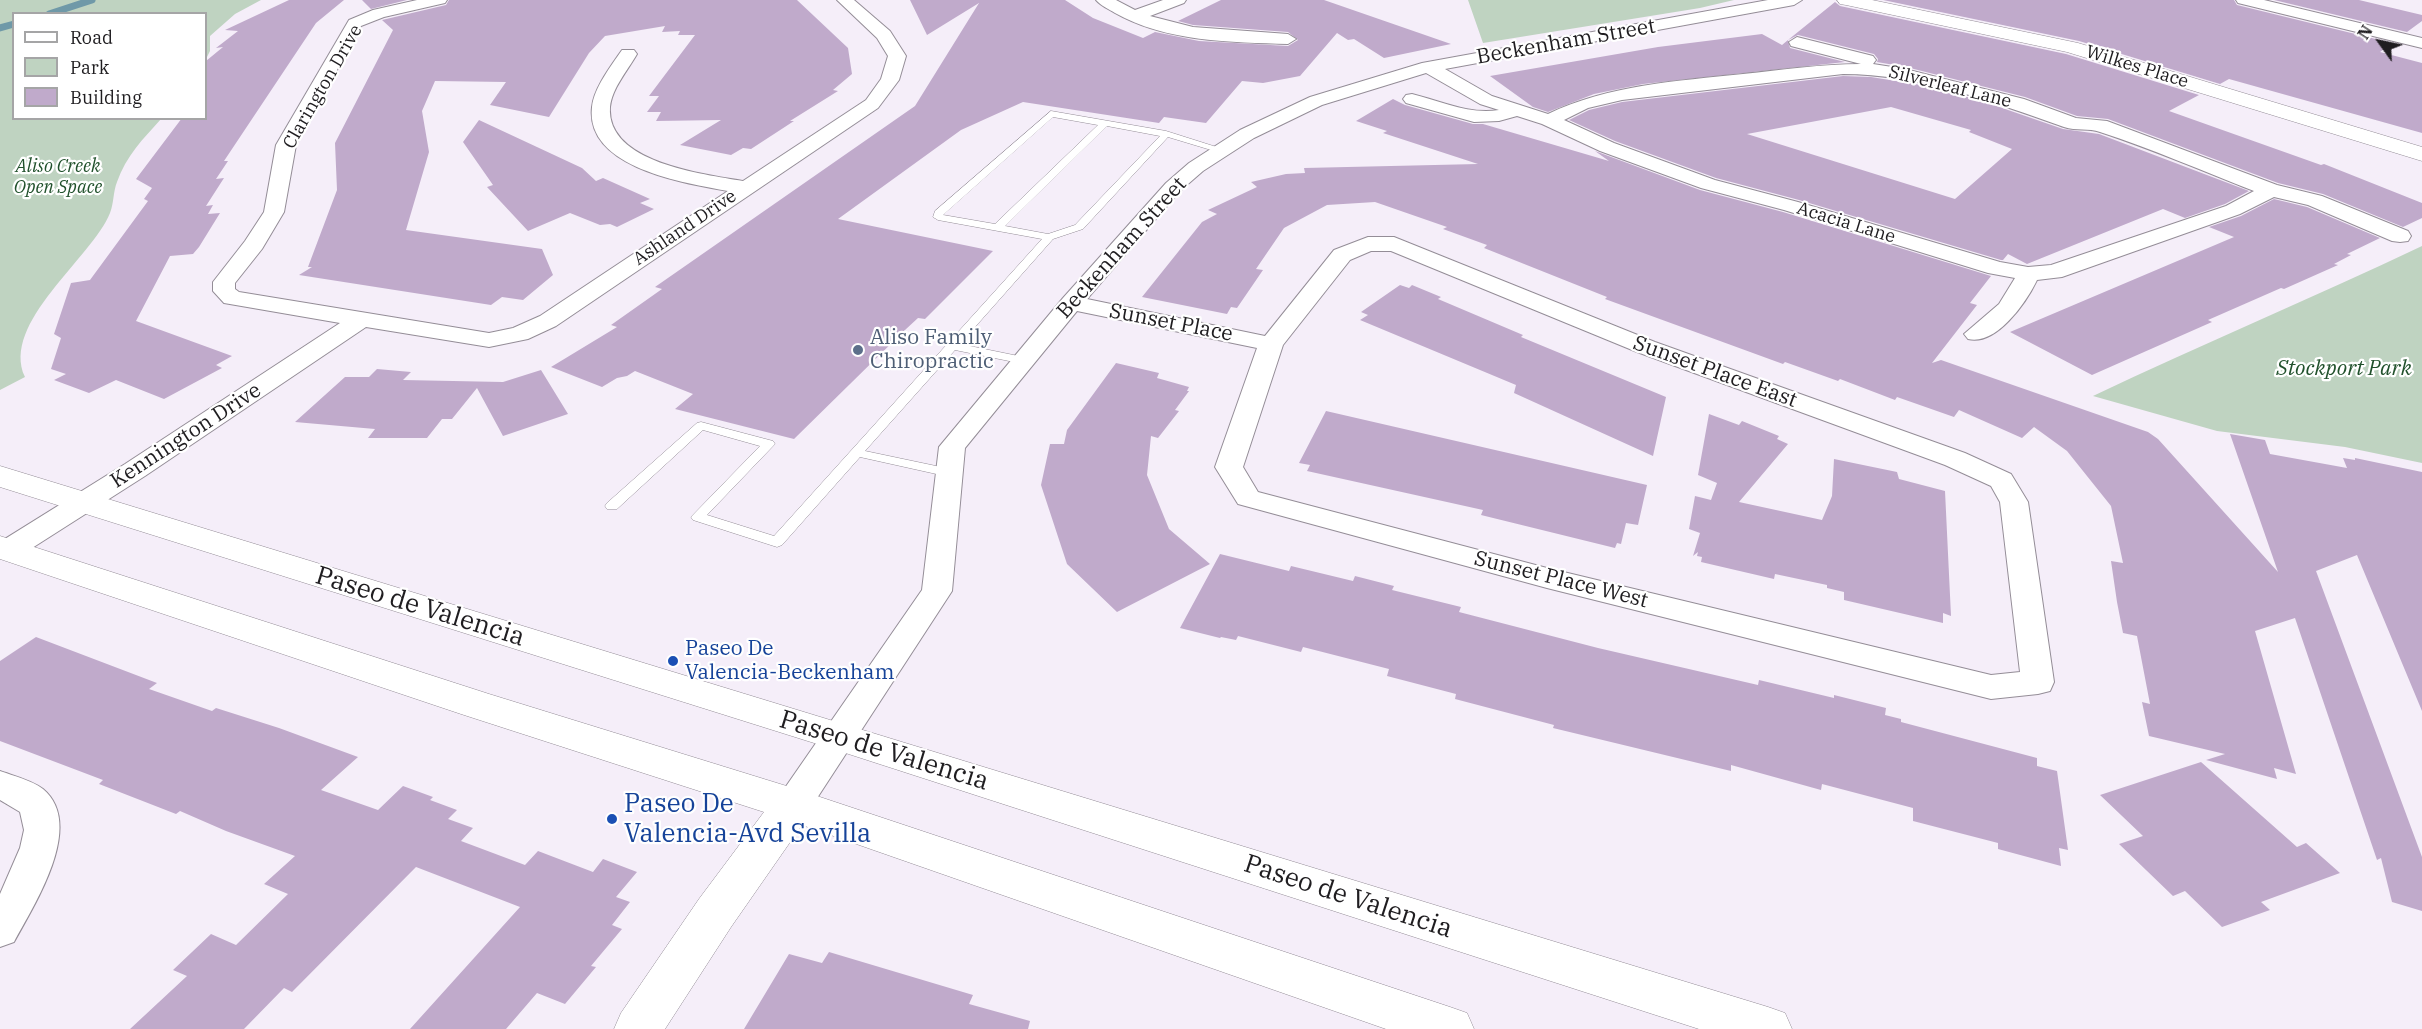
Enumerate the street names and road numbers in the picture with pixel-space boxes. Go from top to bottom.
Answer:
street label: Beckenham Street [1475,14,1657,70]
street label: Clarington Drive [279,21,367,153]
street label: Wilkes Place [2083,41,2191,93]
street label: Silverleaf Lane [1886,61,2014,113]
street label: Beckenham Street [1052,172,1192,324]
street label: Ashland Drive [629,186,741,270]
street label: Acacia Lane [1794,198,1898,248]
street label: Sunset Place [1107,299,1235,347]
street label: Sunset Place East [1630,331,1800,413]
street label: Kennington Drive [106,378,266,494]
street label: Sunset Place West [1471,546,1651,614]
street label: Paseo de Valencia [312,560,528,654]
street label: Paseo de Valencia [776,704,992,798]
street label: Paseo de Valencia [1240,849,1456,945]

